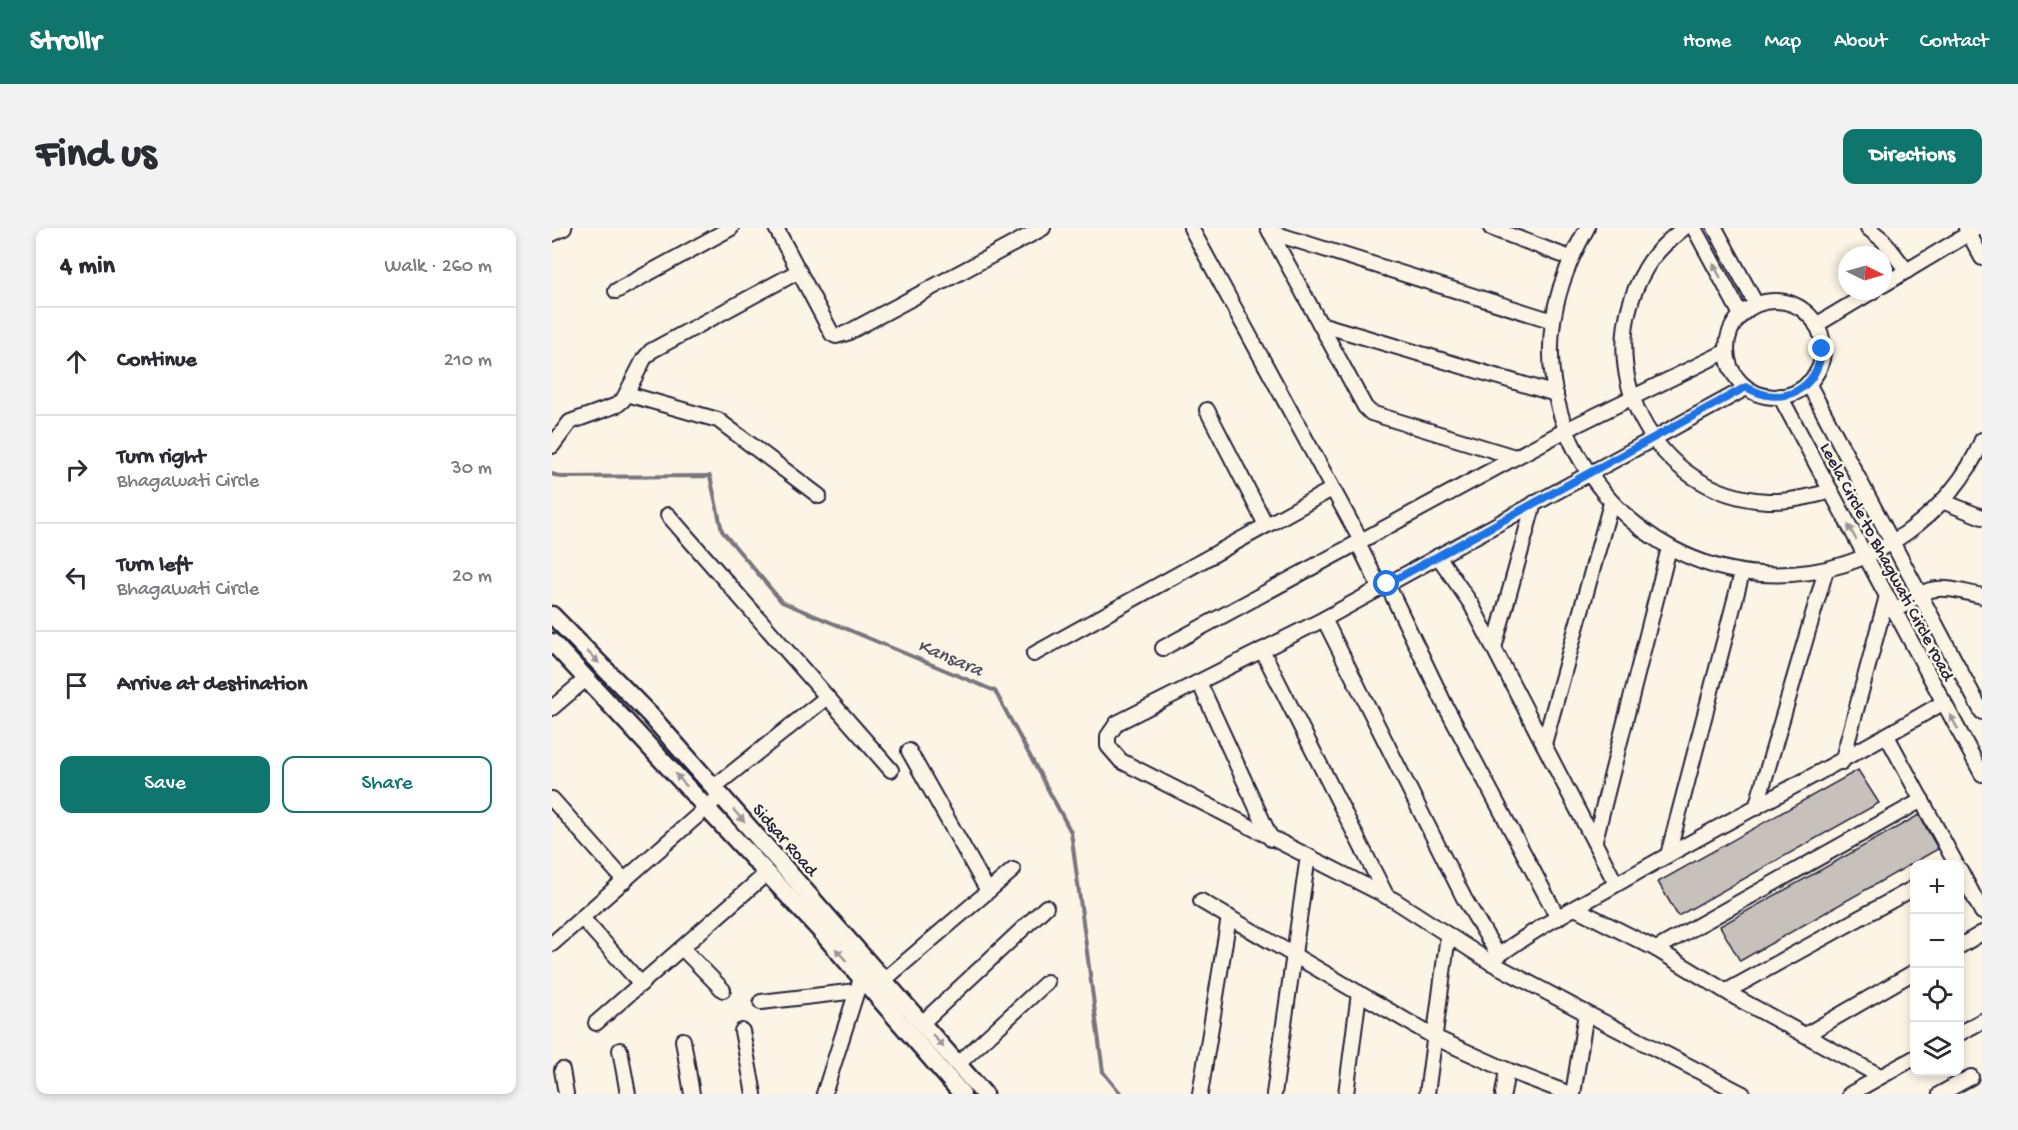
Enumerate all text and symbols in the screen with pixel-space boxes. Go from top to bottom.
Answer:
text: Strollr [30,26,101,59]
text: Home [1683,30,1731,55]
text: Map [1764,30,1801,55]
text: About [1834,30,1887,55]
text: Contact [1920,30,1988,55]
button: Directions [1843,129,1982,184]
text: Find us [36,132,156,181]
north arrow [1838,246,1892,300]
text: 4 min [60,252,115,283]
text: Walk · 260 m [385,256,492,279]
one-way arrow [1712,263,1722,280]
route end [1808,335,1834,361]
icon: ahead [60,345,93,378]
text: Continue [117,348,197,374]
text: 210 m [444,350,492,373]
street label: Leela Circle to Bhagwati Circle road [1814,440,1958,686]
text: Turn right [117,445,205,471]
icon: right [60,453,93,486]
text: 30 m [451,458,492,481]
text: Bhagawati Circle [117,471,259,494]
one-way arrow [1847,523,1857,540]
text: Turn left [117,553,191,579]
icon: left [60,561,93,594]
text: 20 m [452,566,492,589]
route start [1373,570,1399,596]
text: Bhagawati Circle [117,579,259,602]
water label: Kansara [914,635,987,684]
one-way arrow [586,649,600,663]
icon: arrive [60,669,93,702]
text: Arrive at destination [117,672,307,698]
one-way arrow [1949,713,1959,730]
button: Save [60,756,270,813]
button: Share [282,756,492,813]
one-way arrow [674,774,688,788]
street label: Sidsar Road [747,800,822,882]
one-way arrow [732,808,745,823]
map controls [1910,860,1964,1076]
button: + [1910,860,1964,914]
button: − [1910,914,1964,968]
one-way arrow [835,948,848,963]
button: locate [1910,968,1964,1022]
button: layers [1910,1022,1964,1076]
one-way arrow [931,1033,944,1048]

